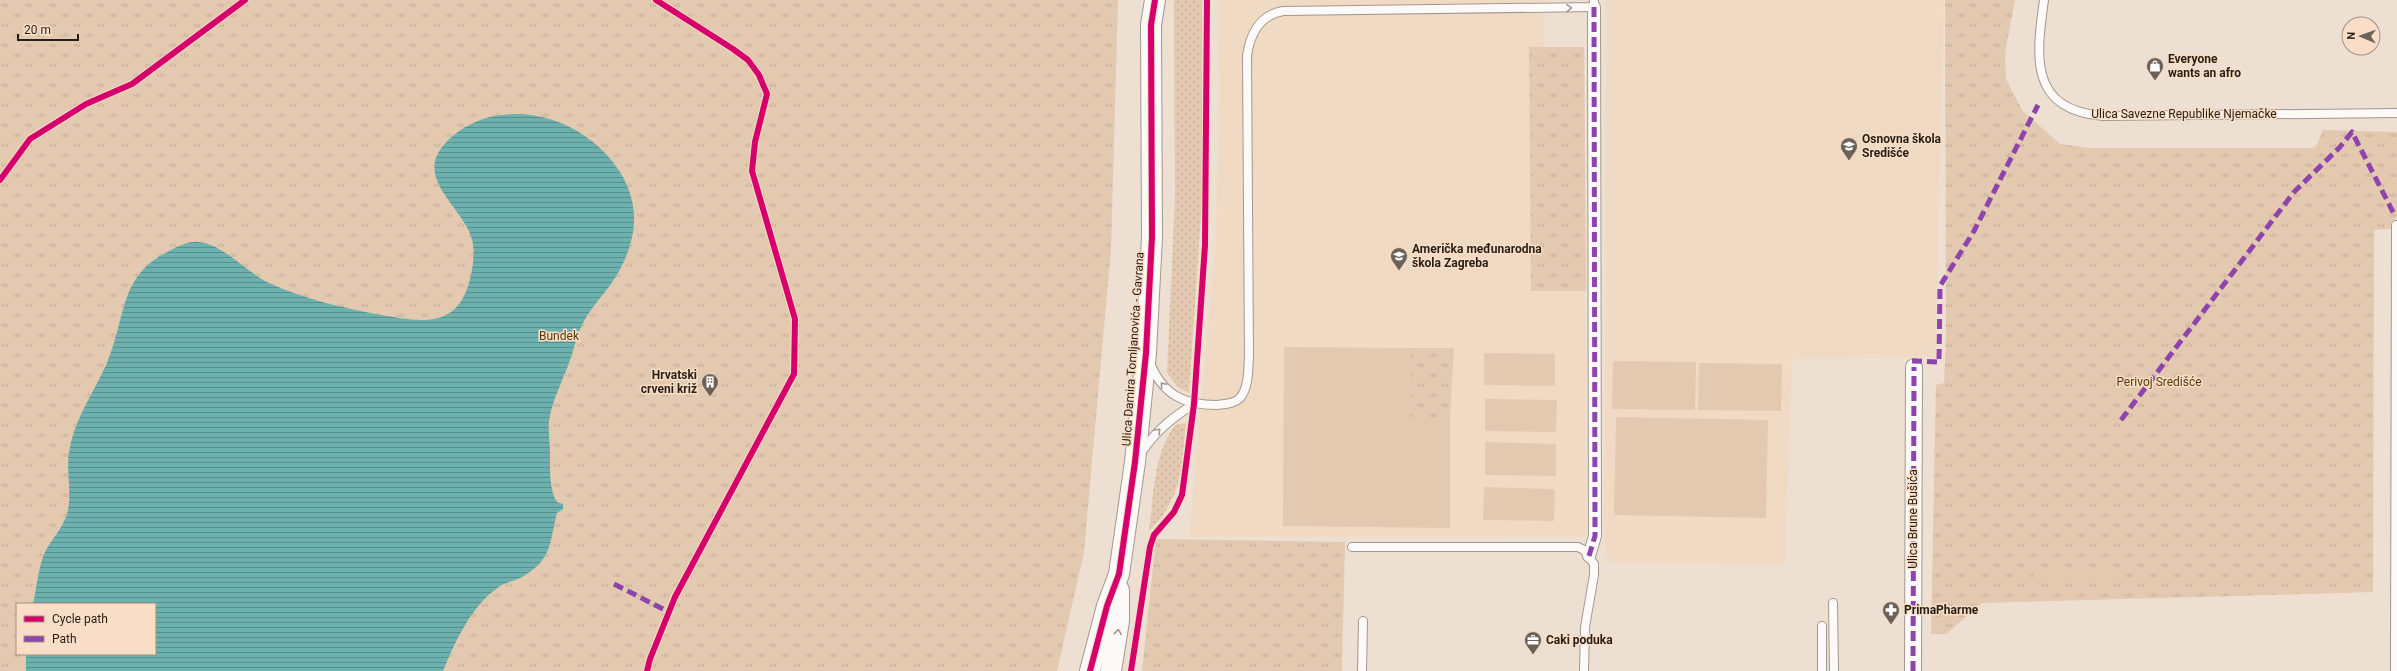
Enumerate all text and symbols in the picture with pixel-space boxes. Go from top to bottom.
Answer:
one-way arrow [1566,4,1572,12]
scale bar [18,16,78,42]
north arrow [2341,16,2381,56]
text: 20 m [24,23,51,37]
text: N [2345,31,2358,40]
place label: Everyone wants an afro [2168,52,2241,80]
shop icon: Everyone wants an afro [2145,56,2165,81]
street label: Ulica Savezne Republike Njemačke [2091,107,2277,121]
place label: Osnovna škola Središće [1862,132,1942,160]
school or university icon: Osnovna škola Središće [1839,136,1859,161]
place label: Američka međunarodna škola Zagreba [1412,242,1542,270]
school or university icon: Američka međunarodna škola Zagreba [1389,246,1409,271]
street label: Ulica Damira Tomljanovića - Gavrana [1119,251,1147,447]
park label: Bundek [539,329,580,343]
place label: Hrvatski crveni križ [641,368,697,396]
building icon: Hrvatski crveni križ [700,372,720,397]
park label: Perivoj Središće [2116,375,2202,389]
one-way arrow [1161,382,1168,390]
one-way arrow [1153,428,1161,436]
street label: Ulica Brune Bušića [1906,469,1920,569]
pharmacy icon: PrimaPharme [1881,600,1901,625]
legend [16,603,156,655]
place label: PrimaPharme [1904,603,1979,617]
text: Cycle path [52,612,108,626]
one-way arrow [1113,629,1122,636]
office icon: Caki poduka [1523,630,1543,655]
text: Path [52,632,77,646]
place label: Caki poduka [1546,633,1613,647]

